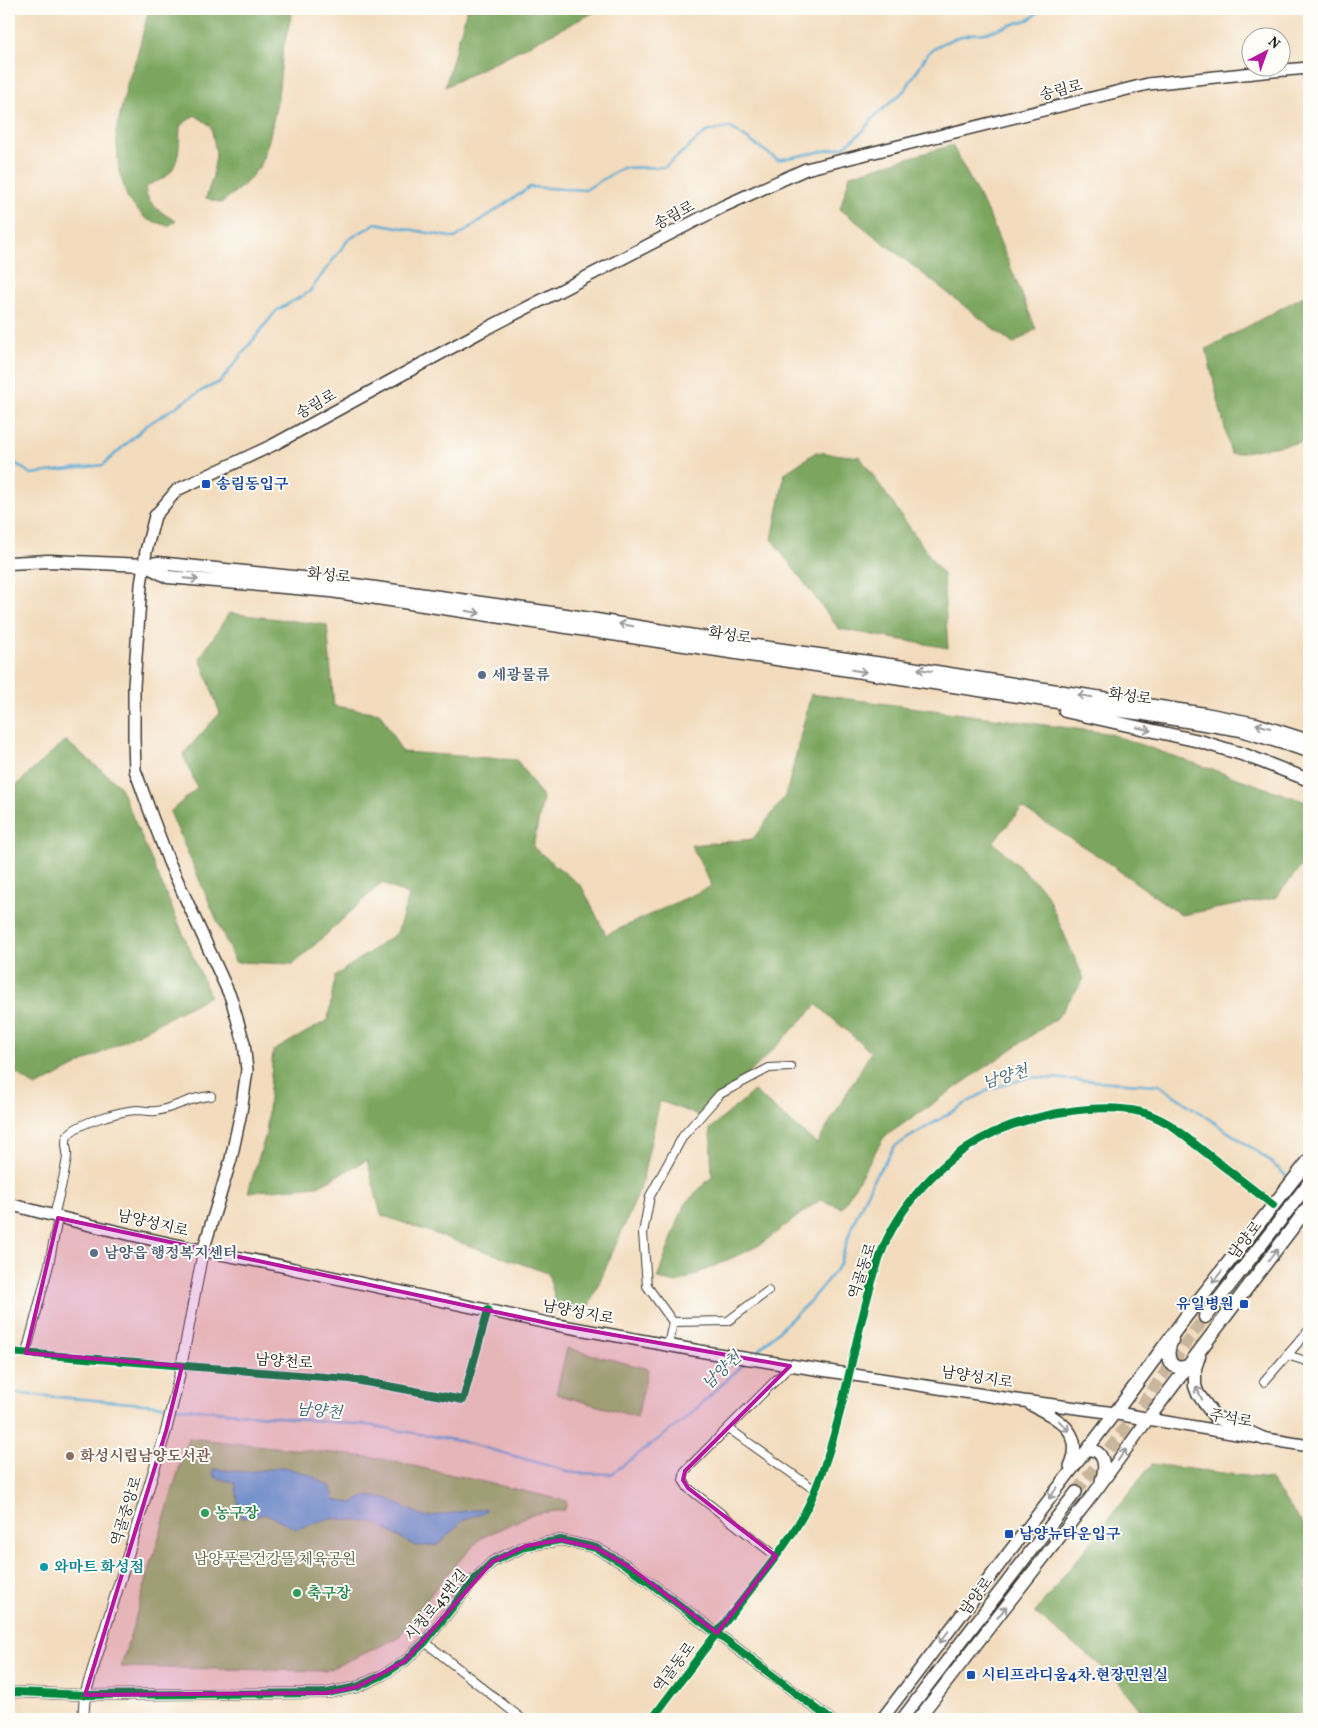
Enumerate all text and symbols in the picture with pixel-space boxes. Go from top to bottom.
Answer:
north arrow [1240,28,1290,78]
text: N [1263,33,1284,54]
street label: 송림로 [1038,76,1085,107]
street label: 송림로 [651,197,699,236]
street label: 송림로 [293,385,341,425]
place label: 송림동입구 [216,475,289,496]
marker: 송림동입구 [200,478,212,490]
street label: 화성로 [306,564,352,589]
one-way arrow [182,574,198,584]
one-way arrow [465,608,481,618]
one-way arrow [618,620,634,630]
street label: 화성로 [707,623,753,650]
one-way arrow [917,665,933,675]
place label: 세광물류 [492,666,550,687]
one-way arrow [851,666,867,676]
marker: 세광물류 [476,669,488,681]
street label: 화성로 [1107,684,1153,711]
one-way arrow [1078,690,1094,700]
one-way arrow [1255,721,1271,731]
one-way arrow [1135,725,1151,734]
water label: 남양천 [980,1060,1032,1095]
street label: 남양성지로 [115,1206,191,1243]
street label: 남양로 [1225,1217,1268,1265]
street label: 역골동로 [844,1240,883,1302]
place label: 남양읍 행정복지센터 [104,1244,237,1265]
marker: 남양읍 행정복지센터 [88,1247,100,1259]
one-way arrow [1268,1248,1278,1262]
one-way arrow [1212,1270,1223,1283]
place label: 유일병원 [1176,1295,1234,1316]
street label: 남양성지로 [540,1296,616,1331]
marker: 유일병원 [1238,1298,1250,1310]
water label: 남양천 [698,1347,748,1395]
street label: 남양천로 [254,1350,314,1375]
street label: 남양성지로 [939,1362,1015,1395]
one-way arrow [1193,1385,1203,1400]
water label: 남양천 [295,1399,344,1425]
street label: 주석로 [1208,1405,1254,1434]
one-way arrow [1058,1420,1070,1432]
place label: 화성시립남양도서관 [80,1447,211,1468]
one-way arrow [1117,1448,1127,1462]
marker: 화성시립남양도서관 [64,1450,76,1462]
street label: 역골중앙로 [107,1473,148,1549]
one-way arrow [1047,1486,1058,1499]
place label: 농구장 [215,1504,259,1525]
marker: 농구장 [199,1507,211,1519]
place label: 남양뉴타운입구 [1019,1525,1121,1546]
marker: 남양뉴타운입구 [1003,1528,1015,1540]
park label: 남양푸른건강뜰 체육공원 [194,1550,356,1571]
place label: 와마트 화성점 [54,1558,144,1579]
marker: 와마트 화성점 [38,1561,50,1573]
street label: 시청로45번길 [401,1565,474,1646]
street label: 남양로 [956,1573,999,1621]
place label: 축구장 [307,1584,351,1605]
marker: 축구장 [291,1587,303,1599]
one-way arrow [996,1606,1007,1619]
one-way arrow [939,1630,950,1643]
street label: 역골동로 [649,1638,701,1697]
place label: 시티프라디움4차.현장민원실 [981,1666,1168,1687]
marker: 시티프라디움4차.현장민원실 [965,1669,977,1681]

